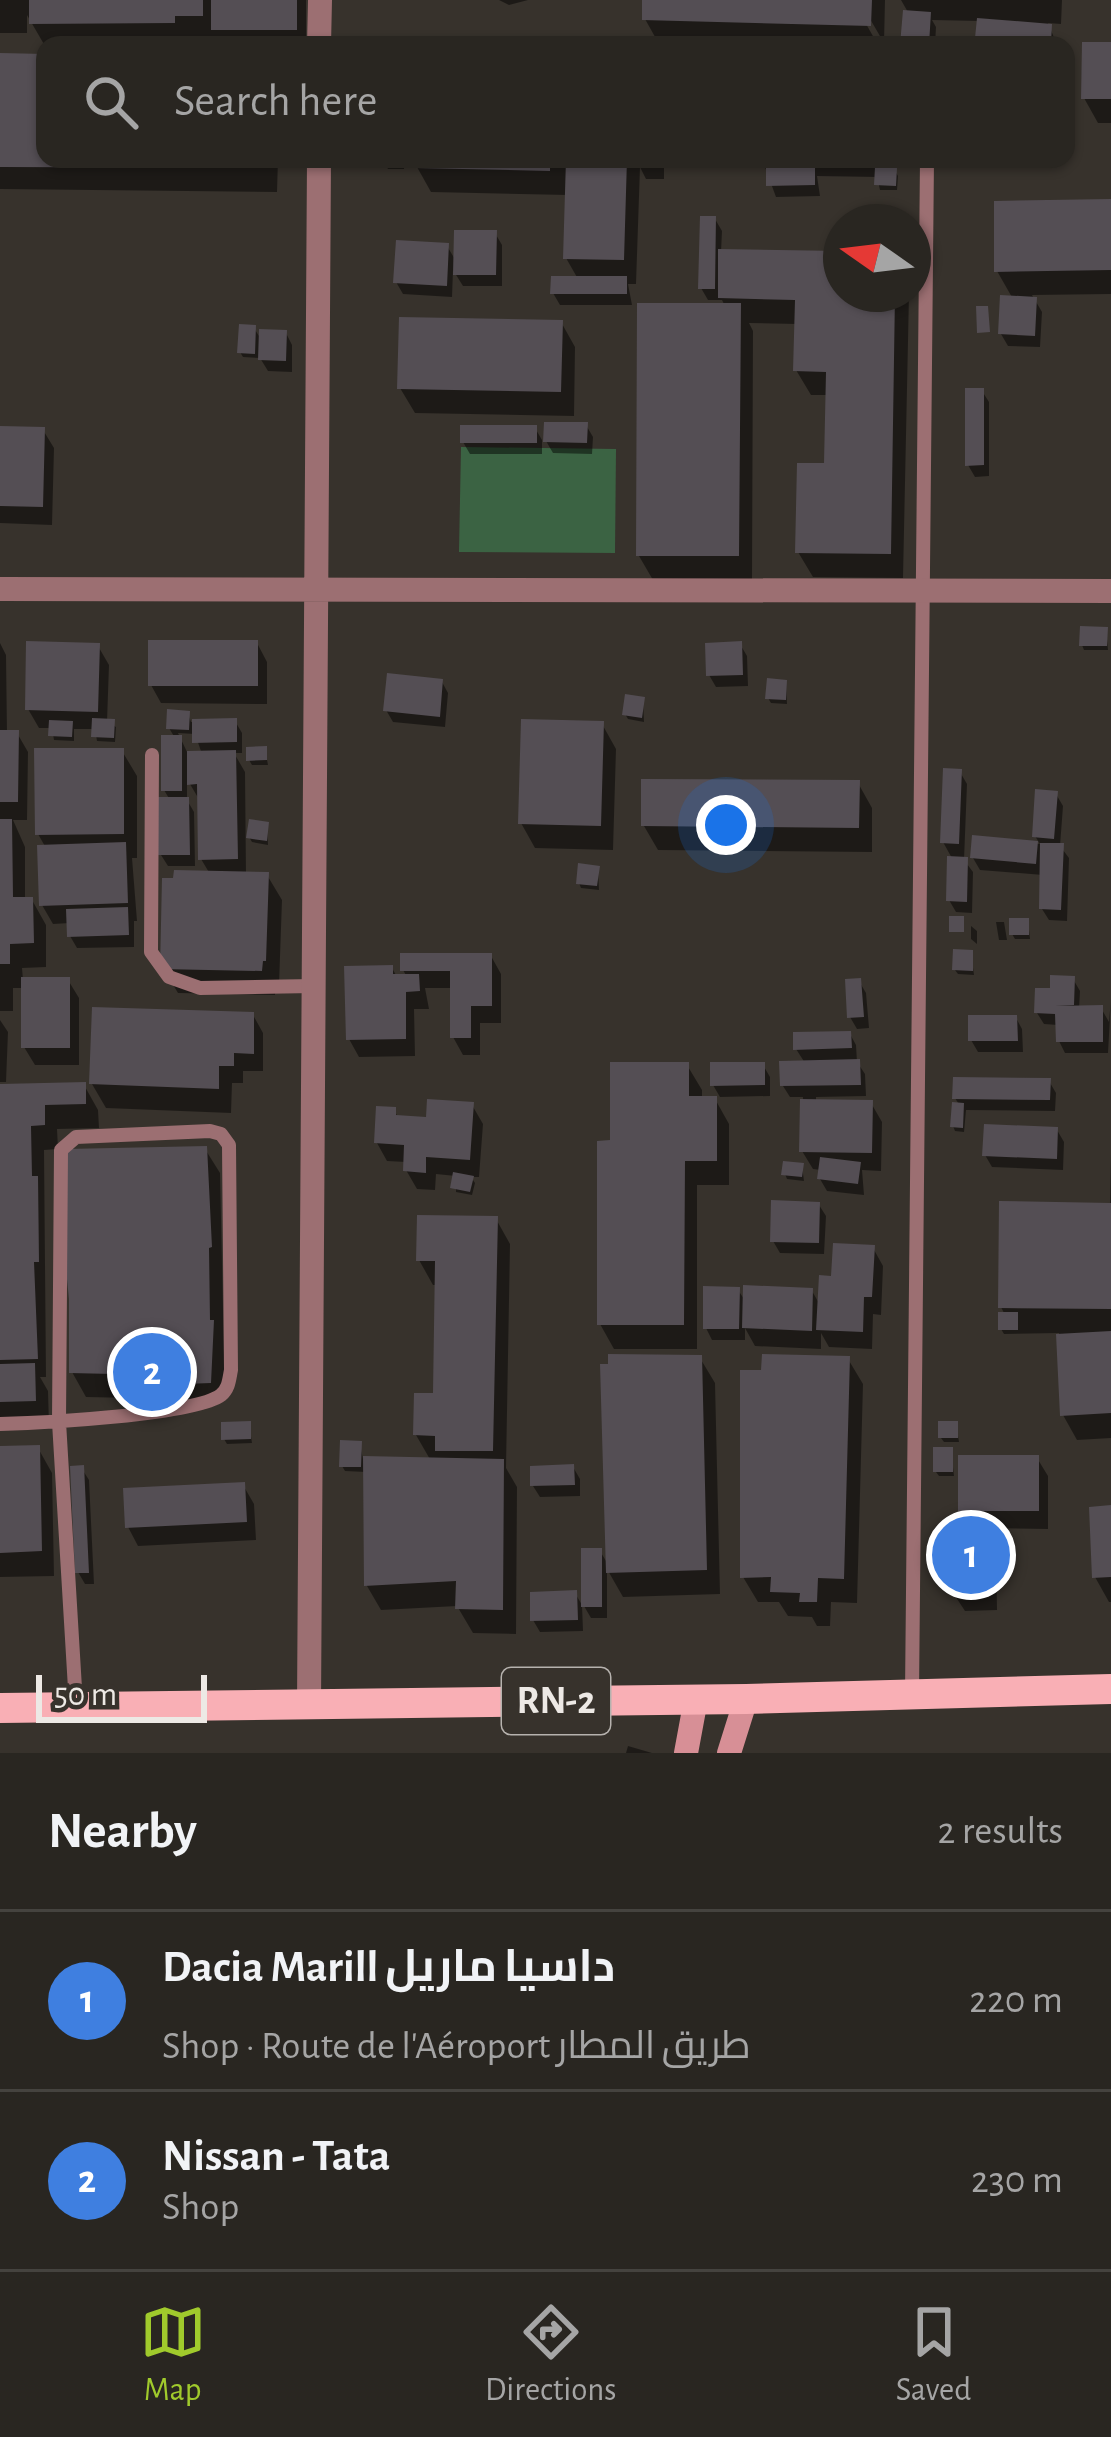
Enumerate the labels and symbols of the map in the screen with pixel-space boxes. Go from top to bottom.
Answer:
north arrow [823,204,931,312]
your location [696,795,756,855]
pin: 2 [113,1327,191,1417]
pin: 1 [932,1510,1010,1600]
road number: RN-2 [502,1668,610,1734]
scale bar [36,1669,207,1722]

